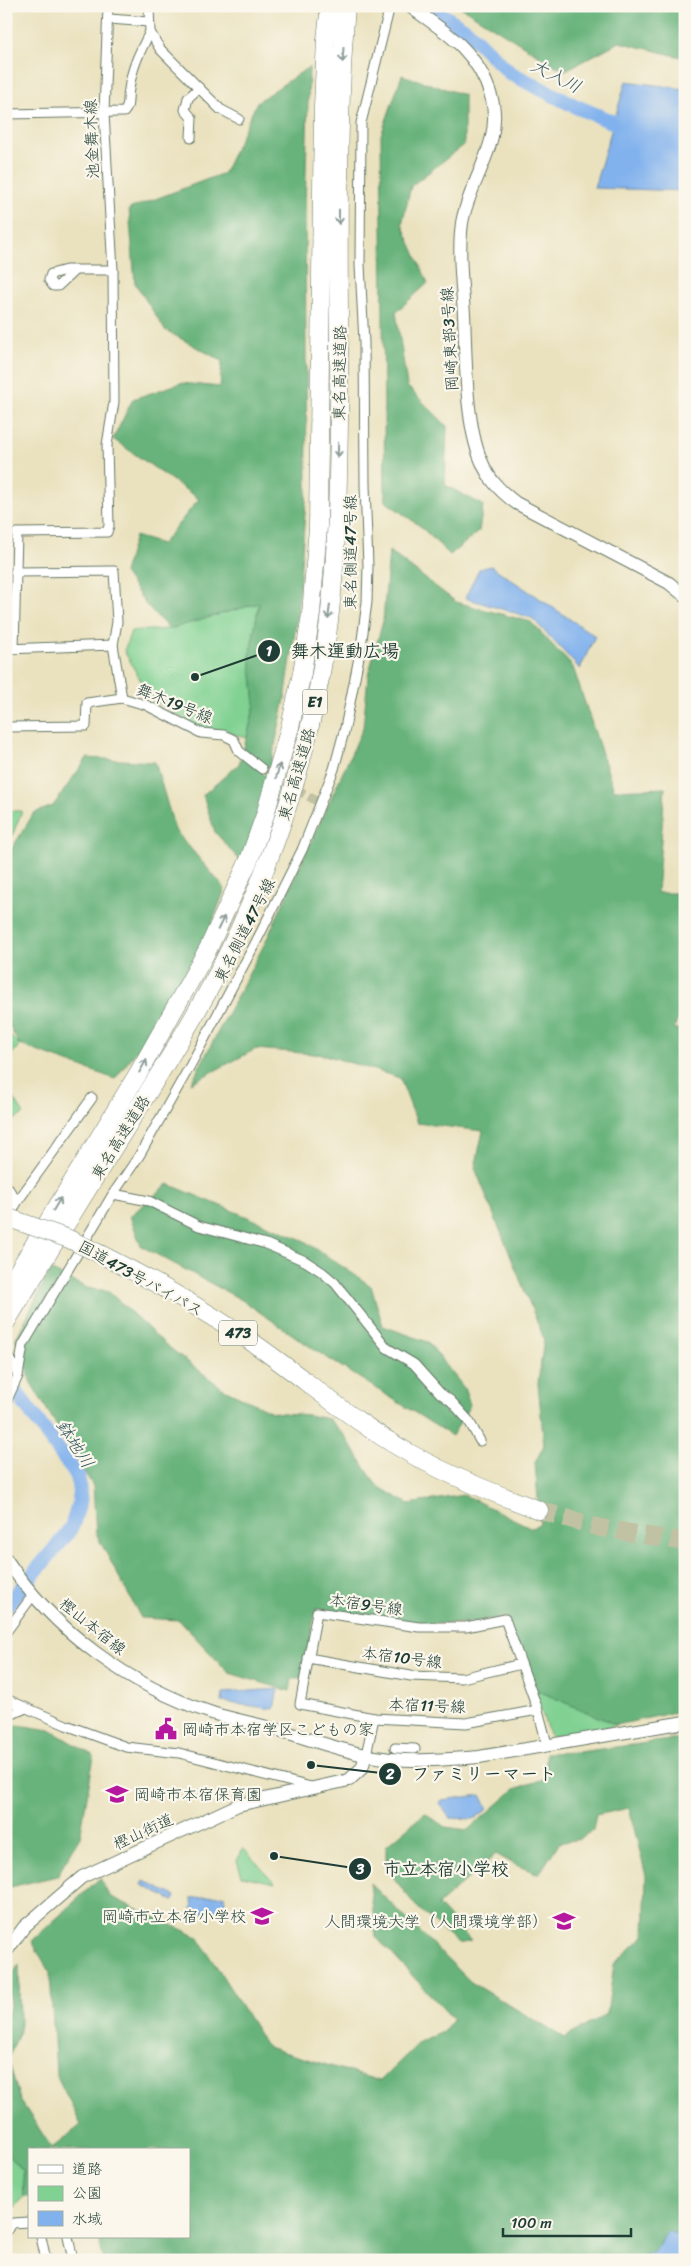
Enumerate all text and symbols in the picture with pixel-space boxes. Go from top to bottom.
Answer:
one-way arrow [338,47,347,63]
water label: 大入川 [525,49,587,103]
street label: 池金舞木線 [76,98,107,179]
one-way arrow [334,209,344,225]
street label: 岡崎東部3号線 [432,286,467,392]
street label: 東名高速道路 [324,325,355,421]
one-way arrow [333,442,343,458]
street label: 東名側道47号線 [336,494,365,610]
one-way arrow [324,604,334,620]
callout: 舞木運動広場 [256,635,409,668]
text: 舞木運動広場 [291,635,399,667]
text: 1 [266,638,273,664]
street label: 舞木19号線 [132,675,218,732]
road number: E1 [302,690,328,714]
street label: 東名高速道路 [269,724,324,824]
one-way arrow [273,764,283,780]
street label: 東名側道47号線 [205,872,284,988]
one-way arrow [217,916,226,931]
one-way arrow [138,1059,148,1073]
street label: 東名高速道路 [83,1089,158,1186]
one-way arrow [53,1197,63,1211]
street label: 国道473号バイパス [73,1232,209,1325]
road number: 473 [219,1320,257,1346]
water label: 鉢地川 [47,1413,103,1475]
street label: 本宿9号線 [327,1585,405,1624]
street label: 樫山本宿線 [52,1590,133,1663]
street label: 本宿10号線 [360,1638,444,1677]
street label: 本宿11号線 [388,1690,466,1721]
place label: 岡崎市本宿学区こどもの家 [182,1715,374,1744]
public building icon: 岡崎市本宿学区こどもの家 [153,1716,179,1742]
callout: ファミリーマート [377,1757,566,1790]
text: ファミリーマート [412,1758,556,1790]
text: 2 [385,1761,395,1787]
place label: 岡崎市本宿保育園 [134,1780,262,1809]
school or university icon: 岡崎市本宿保育園 [104,1781,130,1807]
street label: 樫山街道 [108,1805,178,1858]
callout: 市立本宿小学校 [348,1852,519,1885]
text: 市立本宿小学校 [383,1853,509,1885]
text: 3 [355,1856,365,1882]
place label: 岡崎市立本宿小学校 [102,1902,246,1931]
school or university icon: 岡崎市立本宿小学校 [249,1903,275,1929]
place label: 人間環境大学（人間環境学部） [324,1907,548,1936]
school or university icon: 人間環境大学（人間環境学部） [551,1908,577,1934]
legend [28,2148,190,2238]
text: 道路 [72,2156,102,2182]
text: 公園 [72,2180,102,2206]
text: 水域 [72,2206,102,2232]
scale bar [503,2206,631,2238]
text: 100 m [511,2210,552,2236]

